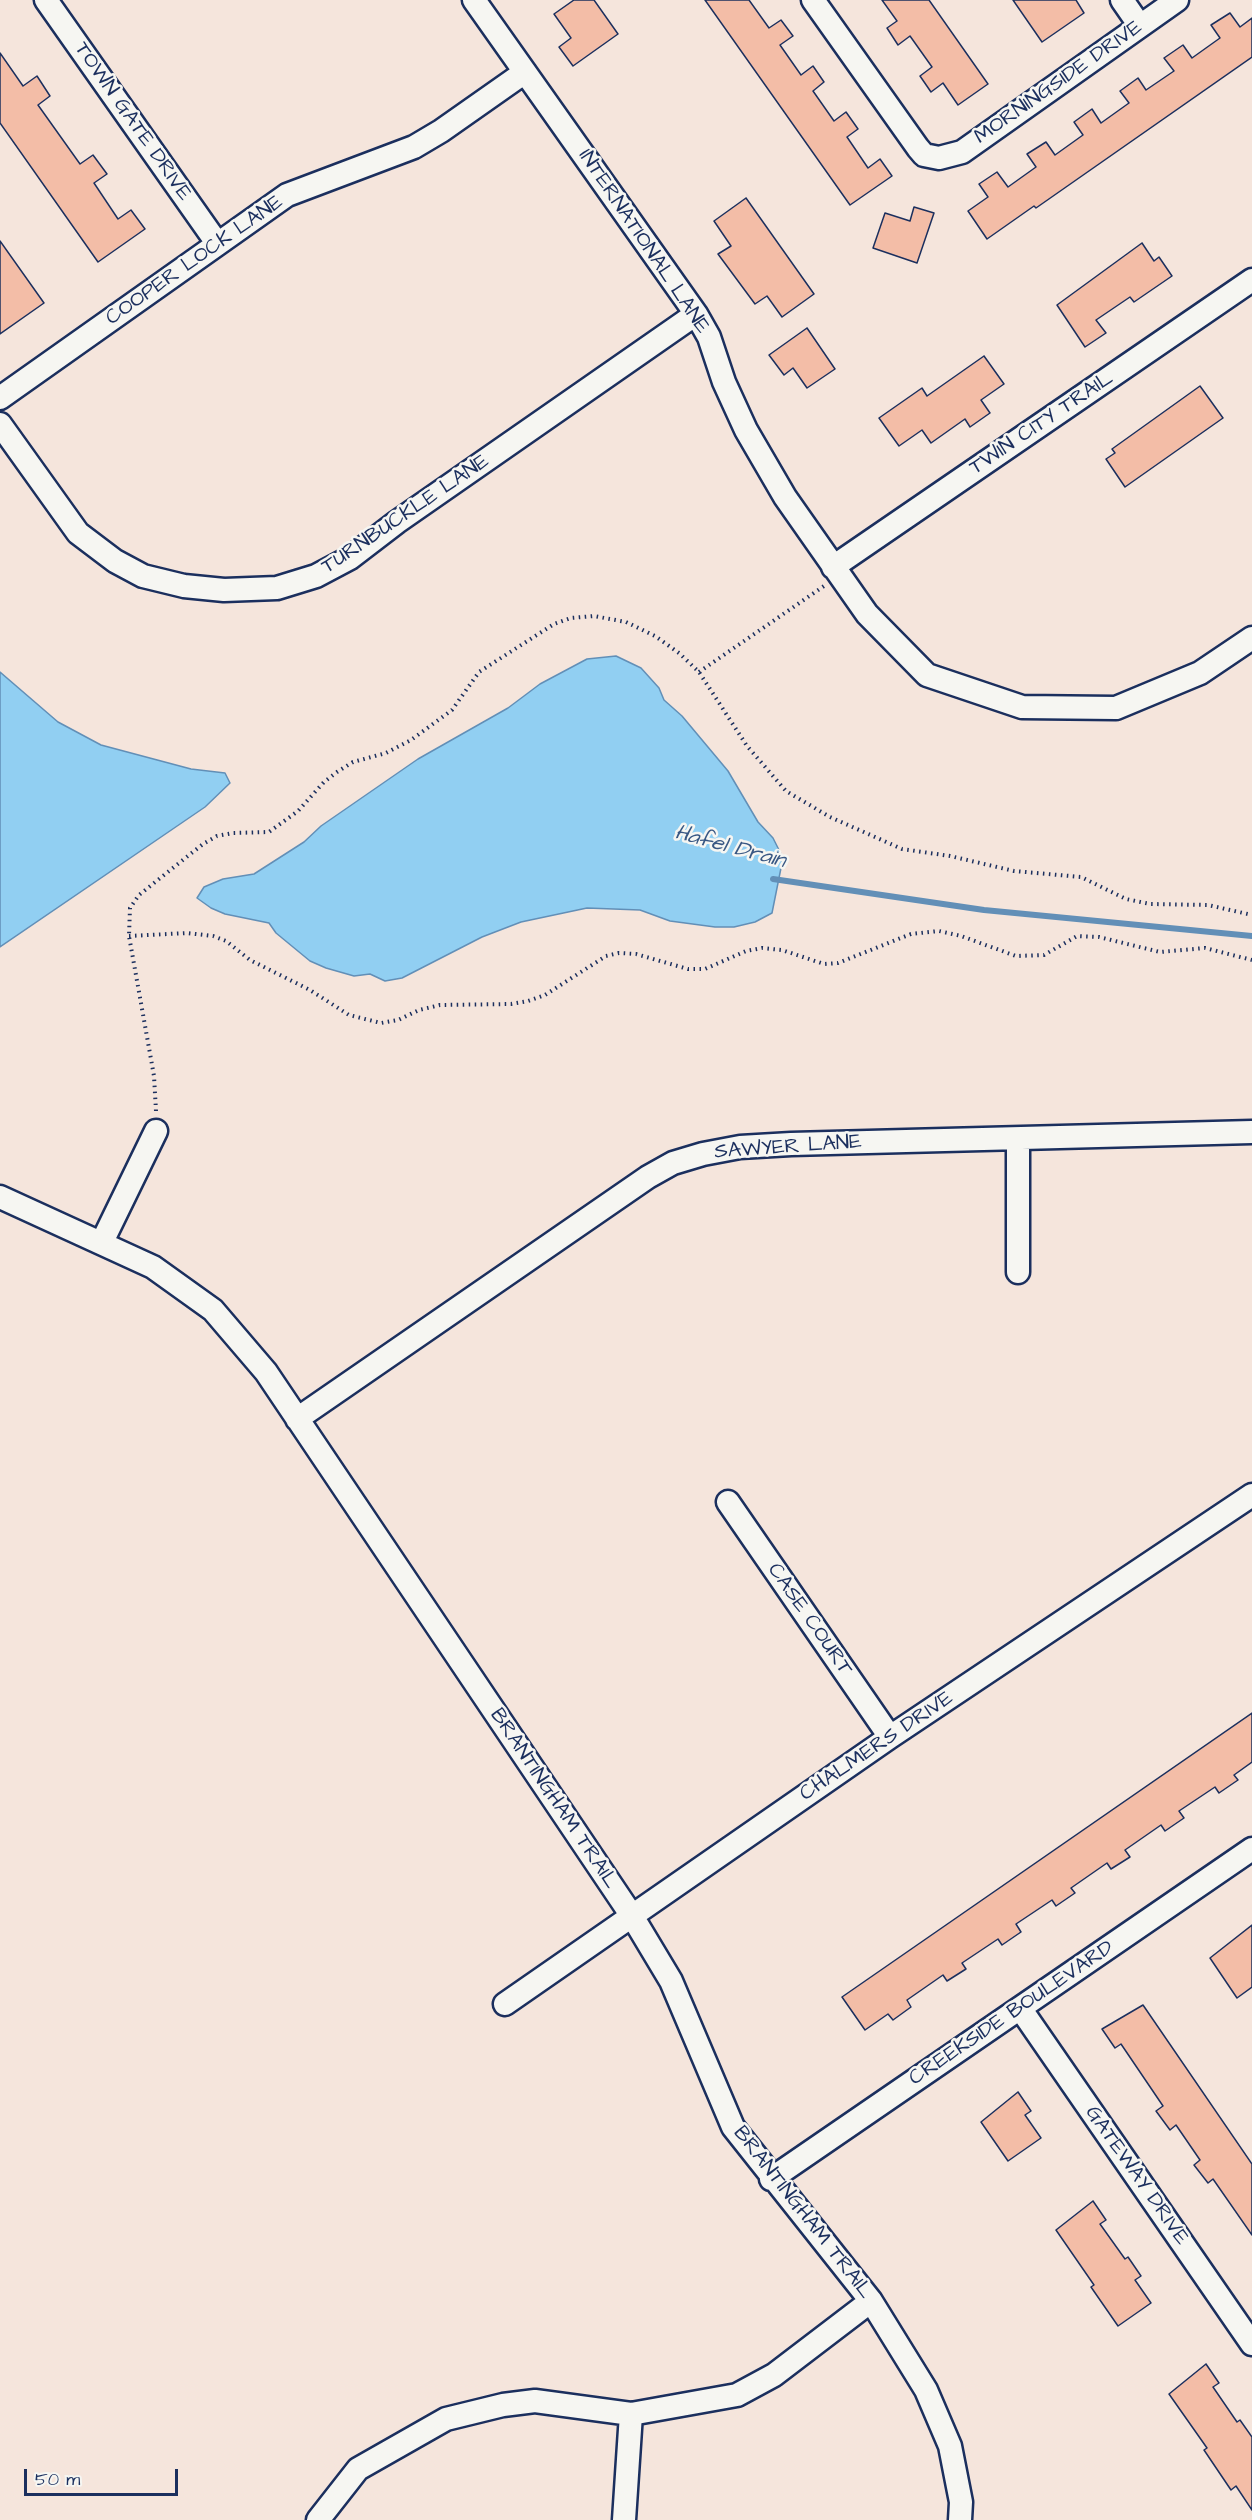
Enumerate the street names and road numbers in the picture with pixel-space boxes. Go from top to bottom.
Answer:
street label: MORNINGSIDE DRIVE [970,16,1148,150]
street label: TOWN GATE DRIVE [68,38,196,206]
street label: INTERNATIONAL LANE [572,145,714,339]
street label: COOPER LOCK LANE [102,190,288,332]
street label: TWIN CITY TRAIL [965,367,1119,481]
street label: TURNBUCKLE LANE [318,450,494,580]
street label: SAWYER LANE [714,1130,862,1166]
street label: CASE COURT [761,1559,857,1681]
street label: CHALMERS DRIVE [796,1686,958,1808]
street label: BRANTINGHAM TRAIL [483,1704,623,1894]
street label: CREEKSIDE BOULEVARD [905,1936,1119,2092]
street label: GATEWAY DRIVE [1079,2102,1193,2250]
street label: BRANTINGHAM TRAIL [727,2122,877,2304]

